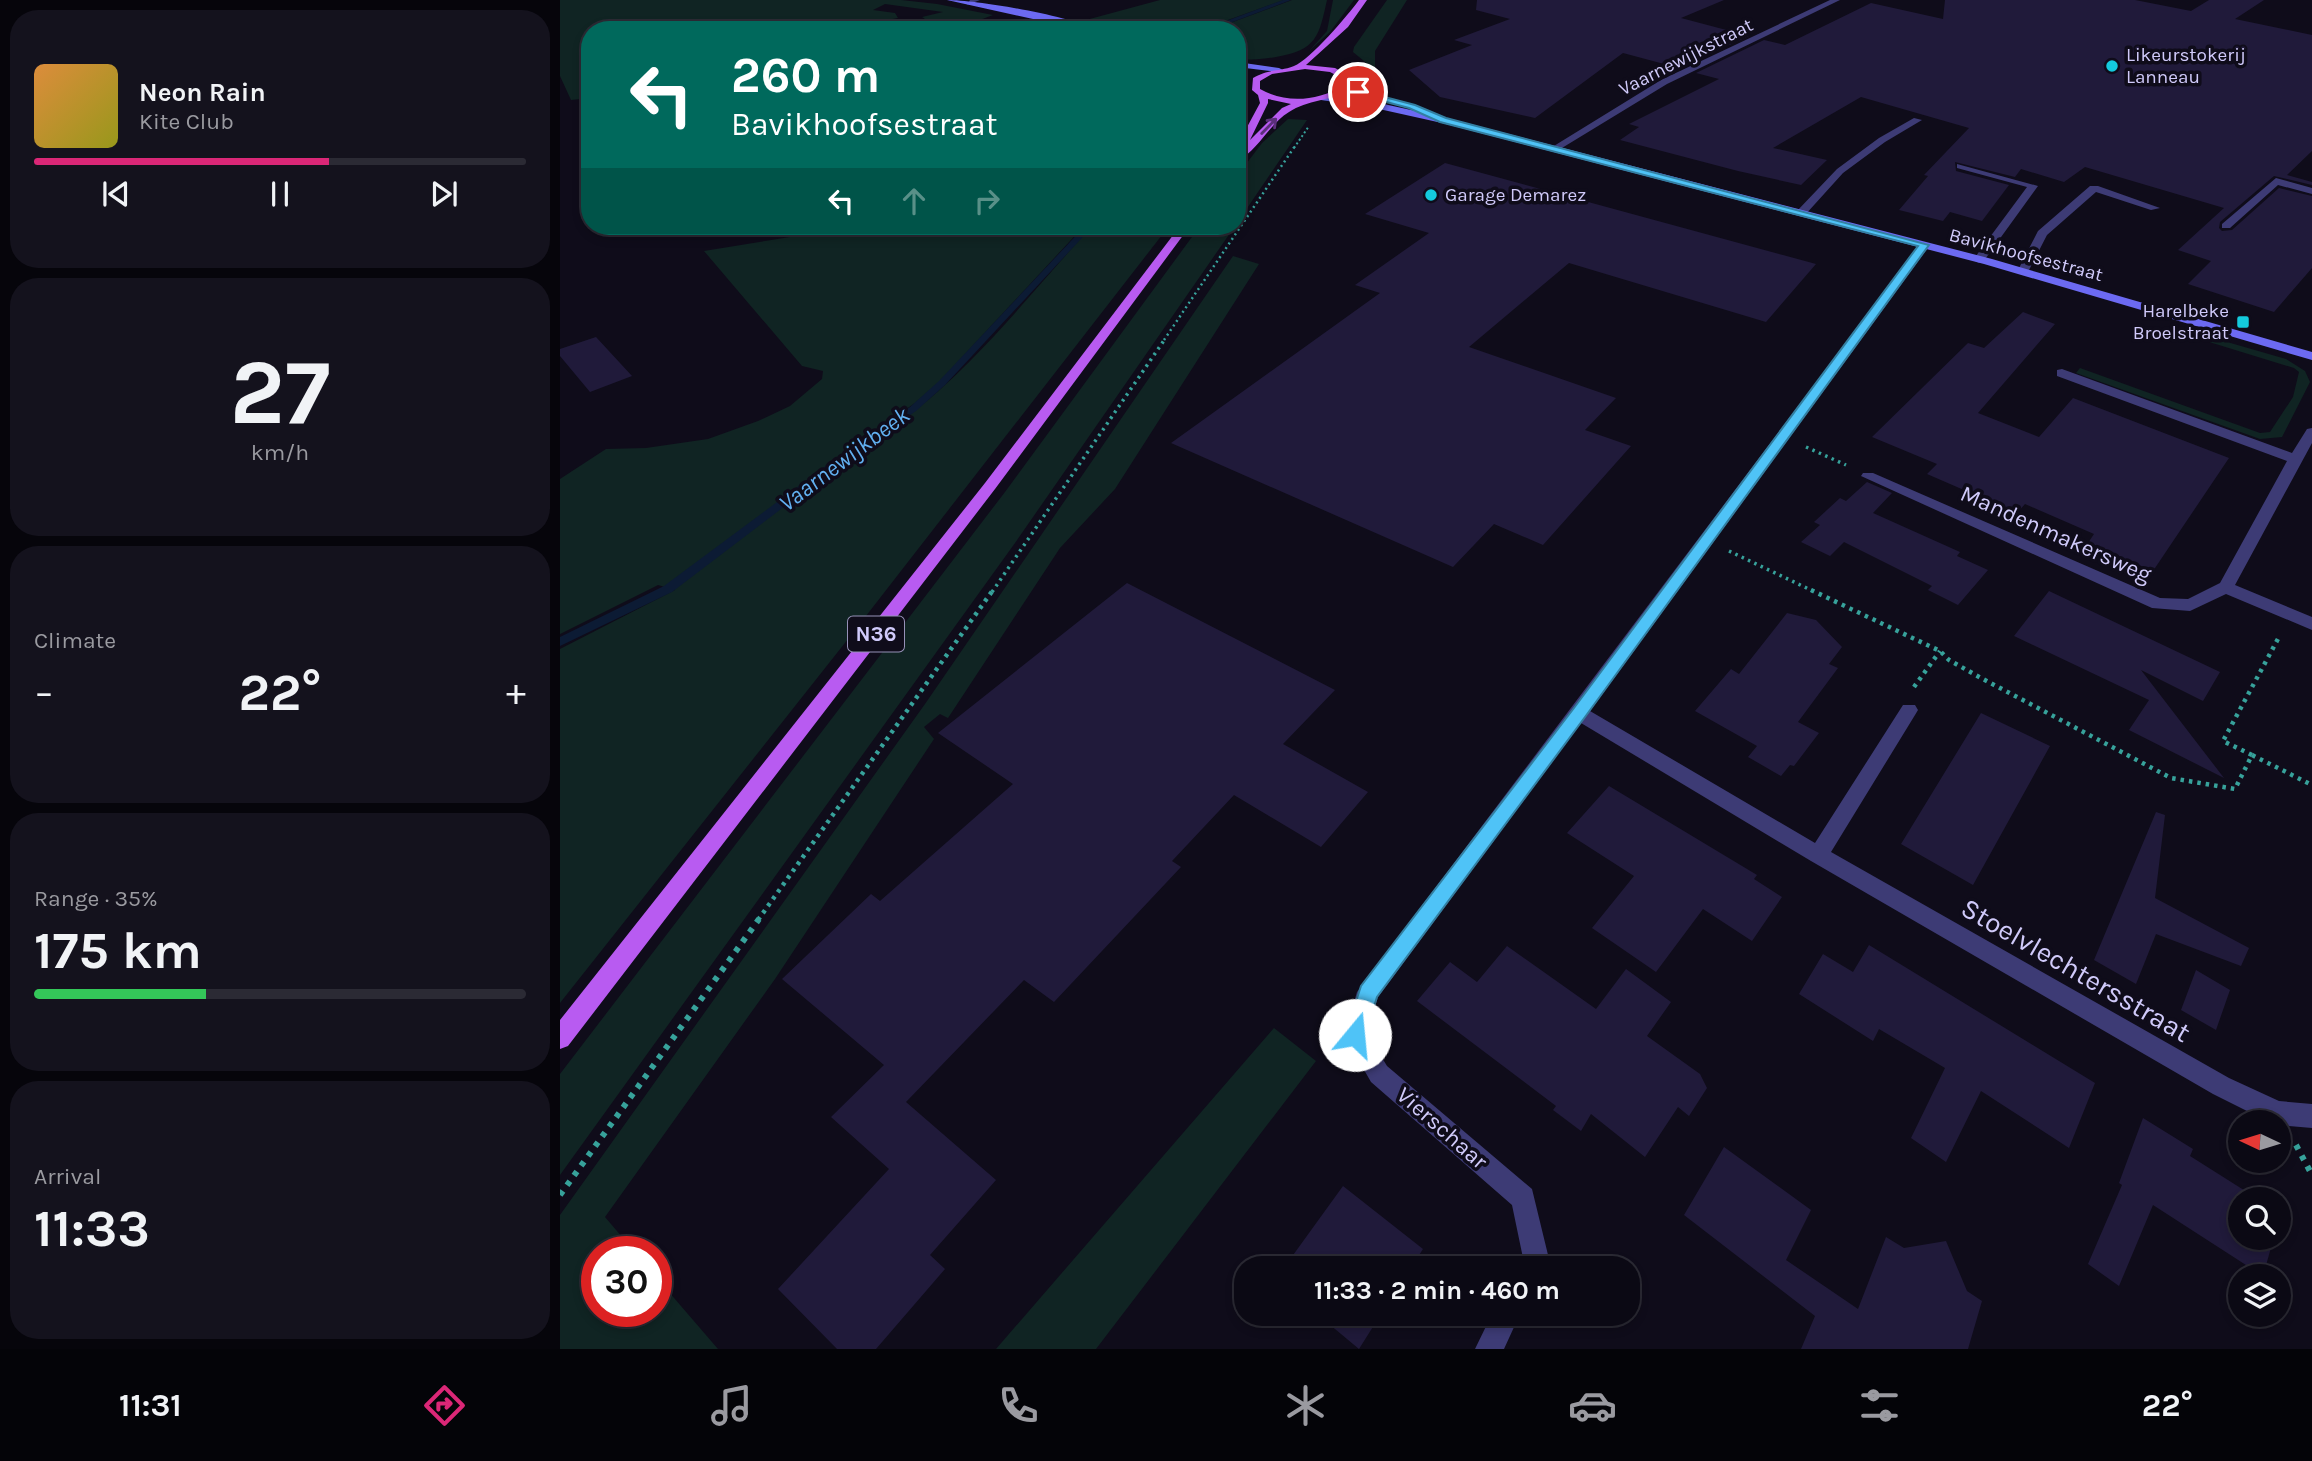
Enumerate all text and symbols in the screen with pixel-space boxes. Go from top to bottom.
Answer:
street label: Vaarnewijkstraat [1615,14,1757,100]
place label: Likeurstokerij Lanneau [2126,44,2246,88]
text: 260 m [731,47,880,104]
icon: left [616,49,707,140]
marker: Likeurstokerij Lanneau [2104,58,2120,74]
pin [1328,62,1388,122]
icon: arrive [1339,73,1377,111]
text: Neon Rain [139,77,266,108]
text: Bavikhoofsestraat [731,106,998,143]
text: Kite Club [139,108,234,135]
one-way arrow [1261,117,1278,134]
icon: previous [97,175,135,213]
icon: pause [261,175,299,213]
icon: next [425,175,463,213]
icon: left [822,182,860,220]
icon: ahead [895,182,933,220]
icon: right [968,182,1006,220]
place label: Garage Demarez [1445,184,1586,206]
marker: Garage Demarez [1423,187,1439,203]
street label: Bavikhoofsestraat [1947,224,2105,286]
place label: Harelbeke Broelstraat [2133,300,2229,344]
marker: Harelbeke Broelstraat [2235,314,2251,330]
text: 27 [230,340,330,446]
water label: Vaarnewijkbeek [773,400,915,517]
text: km/h [251,439,309,466]
street label: Mandenmakersweg [1956,480,2156,588]
road number: N36 [848,616,904,652]
text: Climate [34,627,116,654]
text: 22° [238,662,322,723]
text: − [34,670,54,715]
text: + [506,670,526,715]
text: Range · 35% [34,885,158,912]
street label: Stoelvlechtersstraat [1956,891,2196,1049]
text: 175 km [34,920,202,981]
position arrow [1318,998,1392,1072]
street label: Vierschaar [1391,1081,1493,1175]
north arrow [2228,1110,2291,1172]
map controls [2228,1110,2291,1327]
text: Arrival [34,1163,101,1190]
button: search [2228,1187,2291,1250]
text: 11:33 [34,1198,150,1259]
speed limit sign: 30 [581,1236,672,1327]
button: layers [2228,1264,2291,1327]
text: 11:33 · 2 min · 460 m [1314,1275,1560,1306]
icon: directions [420,1381,469,1430]
icon: music [707,1381,756,1430]
icon: phone [994,1381,1043,1430]
icon: climate [1281,1381,1330,1430]
icon: car [1568,1381,1617,1430]
icon: filters [1855,1381,1904,1430]
text: 11:31 [119,1387,182,1424]
text: 22° [2142,1387,2193,1424]

